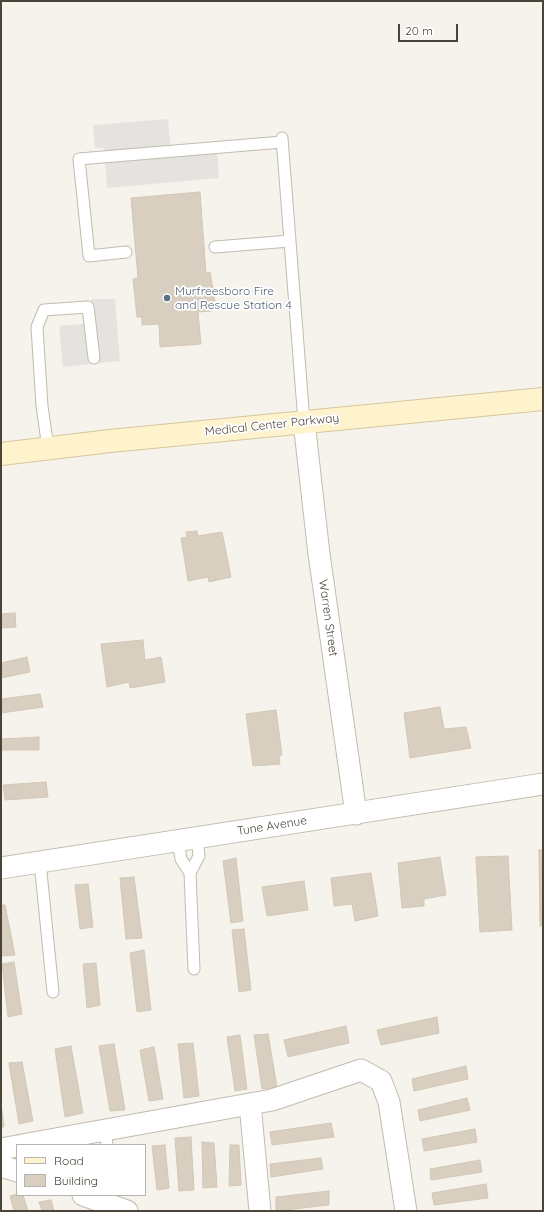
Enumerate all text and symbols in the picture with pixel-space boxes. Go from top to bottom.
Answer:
scale bar [400,16,460,42]
text: 20 m [405,23,433,38]
place label: Murfreesboro Fire and Rescue Station 4 [175,284,292,312]
marker: Murfreesboro Fire and Rescue Station 4 [162,293,172,303]
street label: Medical Center Parkway [204,411,340,439]
street label: Warren Street [315,579,341,657]
street label: Tune Avenue [236,813,308,839]
legend [16,1144,146,1196]
text: Road [54,1153,84,1168]
text: Building [54,1173,98,1188]

